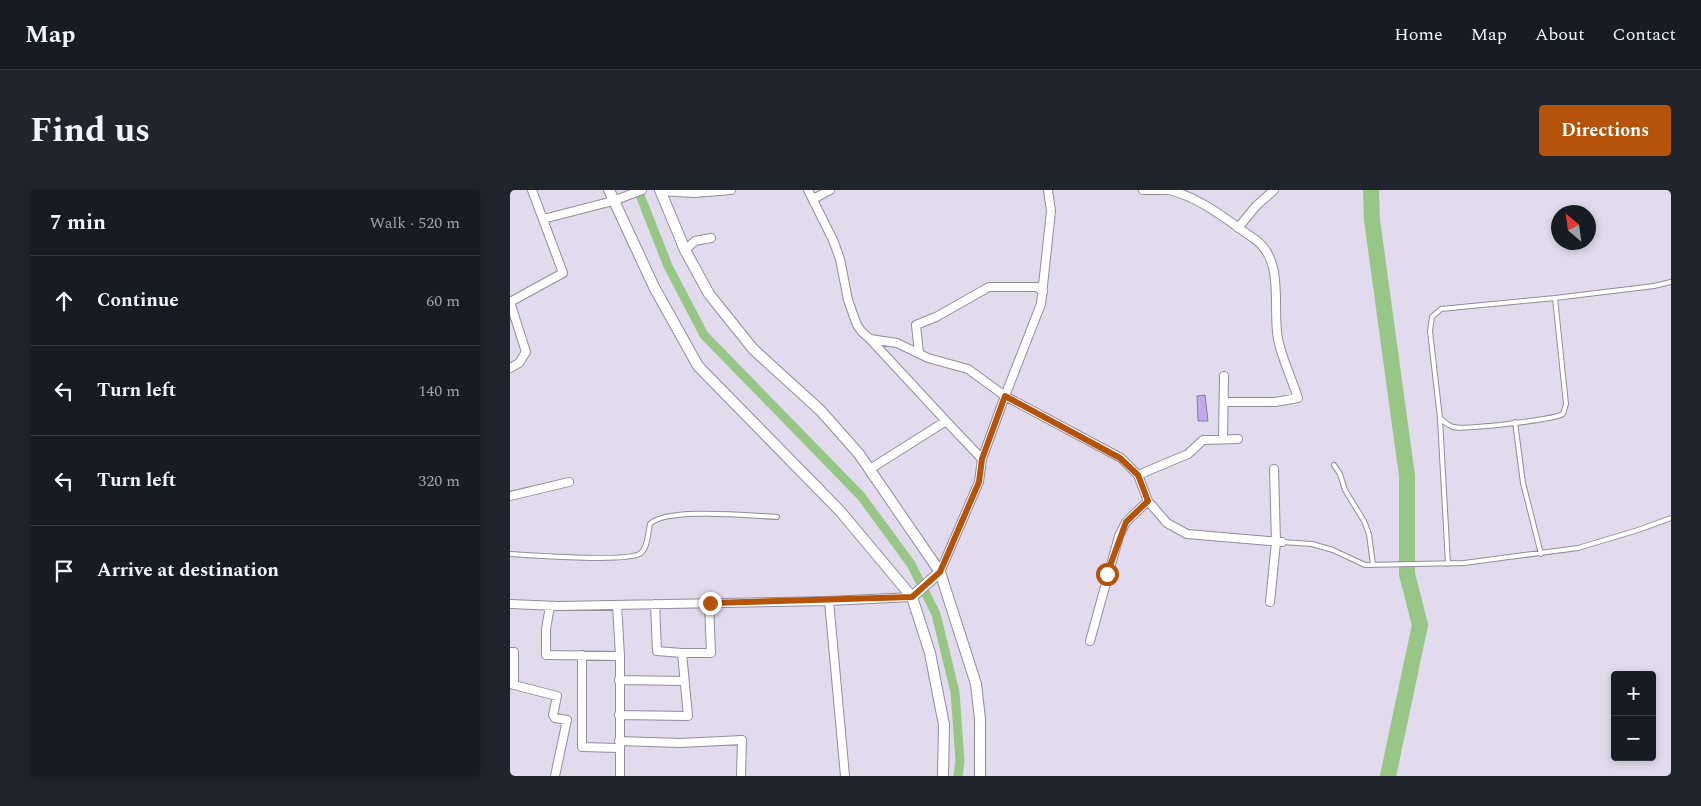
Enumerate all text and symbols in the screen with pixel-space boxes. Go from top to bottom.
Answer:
text: Map [25,17,75,53]
text: Home [1394,21,1443,48]
text: Map [1471,21,1507,48]
text: About [1535,21,1585,48]
text: Contact [1613,21,1676,48]
text: Find us [30,104,150,157]
button: Directions [1539,105,1671,156]
north arrow [1551,205,1596,250]
text: 7 min [50,207,106,239]
text: Walk · 520 m [369,211,460,235]
text: Continue [97,286,179,315]
icon: ahead [50,287,78,315]
text: 60 m [426,289,460,313]
text: Turn left [97,376,176,405]
icon: left [50,377,78,405]
text: 140 m [418,379,460,403]
text: Turn left [97,466,176,495]
icon: left [50,467,78,495]
text: 320 m [418,469,460,493]
text: Arrive at destination [97,556,279,585]
icon: arrive [50,557,78,585]
route start [1096,563,1119,586]
route end [699,592,722,615]
map controls [1611,671,1656,761]
button: + [1611,671,1656,716]
button: − [1611,716,1656,761]

